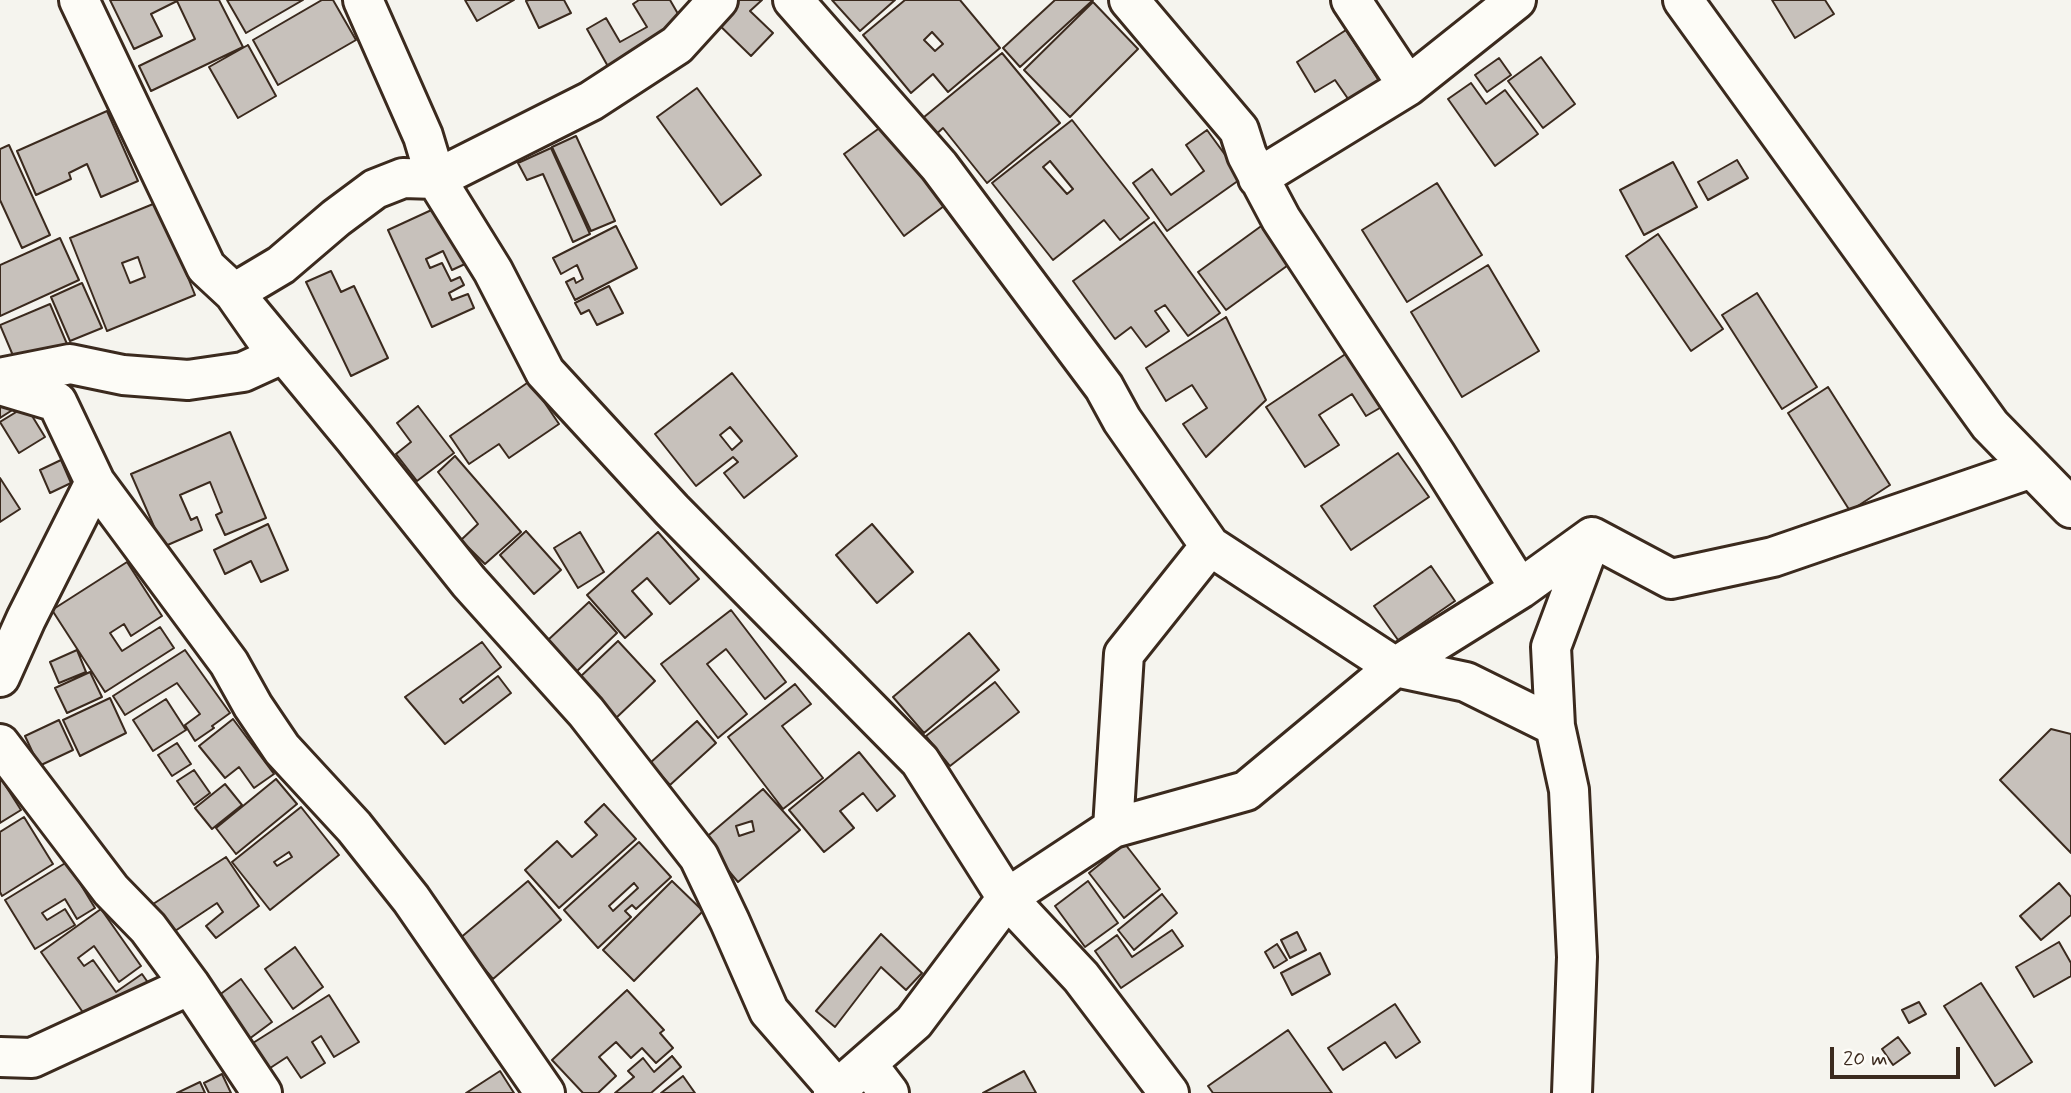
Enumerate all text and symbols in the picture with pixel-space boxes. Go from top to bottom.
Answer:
scale bar [1833,1034,1962,1078]
text: 20 m [1843,1045,1888,1073]

